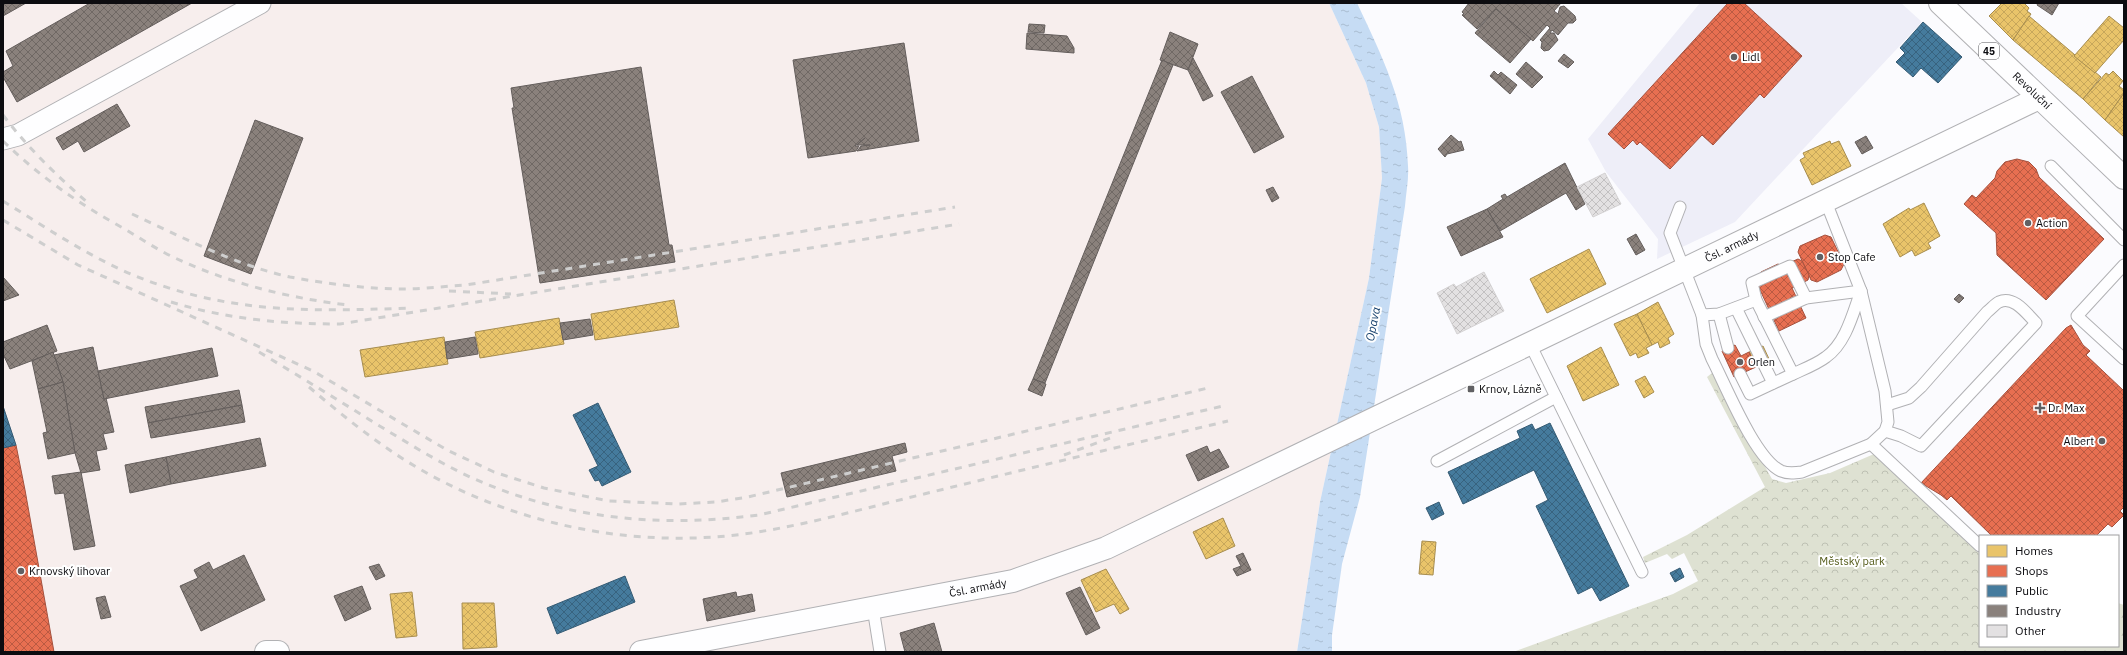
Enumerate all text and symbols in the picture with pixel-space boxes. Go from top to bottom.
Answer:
road number: 45 [1979,43,1999,59]
place label: Lidl [1742,50,1760,64]
marker: Lidl [1729,52,1739,62]
street label: Revoluční [2010,69,2054,112]
place label: Action [2036,216,2068,230]
marker: Action [2023,218,2033,228]
street label: Čsl. armády [1702,227,1761,265]
place label: Stop Cafe [1828,250,1876,264]
marker: Stop Cafe [1815,252,1825,262]
water label: Opava [1362,305,1383,342]
place label: Orlen [1748,355,1775,369]
marker: Orlen [1735,357,1745,367]
place label: Krnov, Lázně [1479,382,1542,396]
marker: Krnov, Lázně [1466,384,1476,394]
place label: Dr. Max [2048,401,2085,415]
marker: Dr. Max [2035,403,2045,413]
place label: Albert [2064,434,2094,448]
marker: Albert [2097,436,2107,446]
legend [1979,535,2119,647]
text: Homes [2015,543,2053,558]
park label: Městský park [1819,554,1885,568]
text: Shops [2015,563,2048,578]
place label: Krnovský lihovar [29,564,110,578]
marker: Krnovský lihovar [16,566,26,576]
street label: Čsl. armády [948,575,1008,600]
text: Public [2015,583,2048,598]
text: Industry [2015,603,2061,618]
text: Other [2015,623,2046,638]

